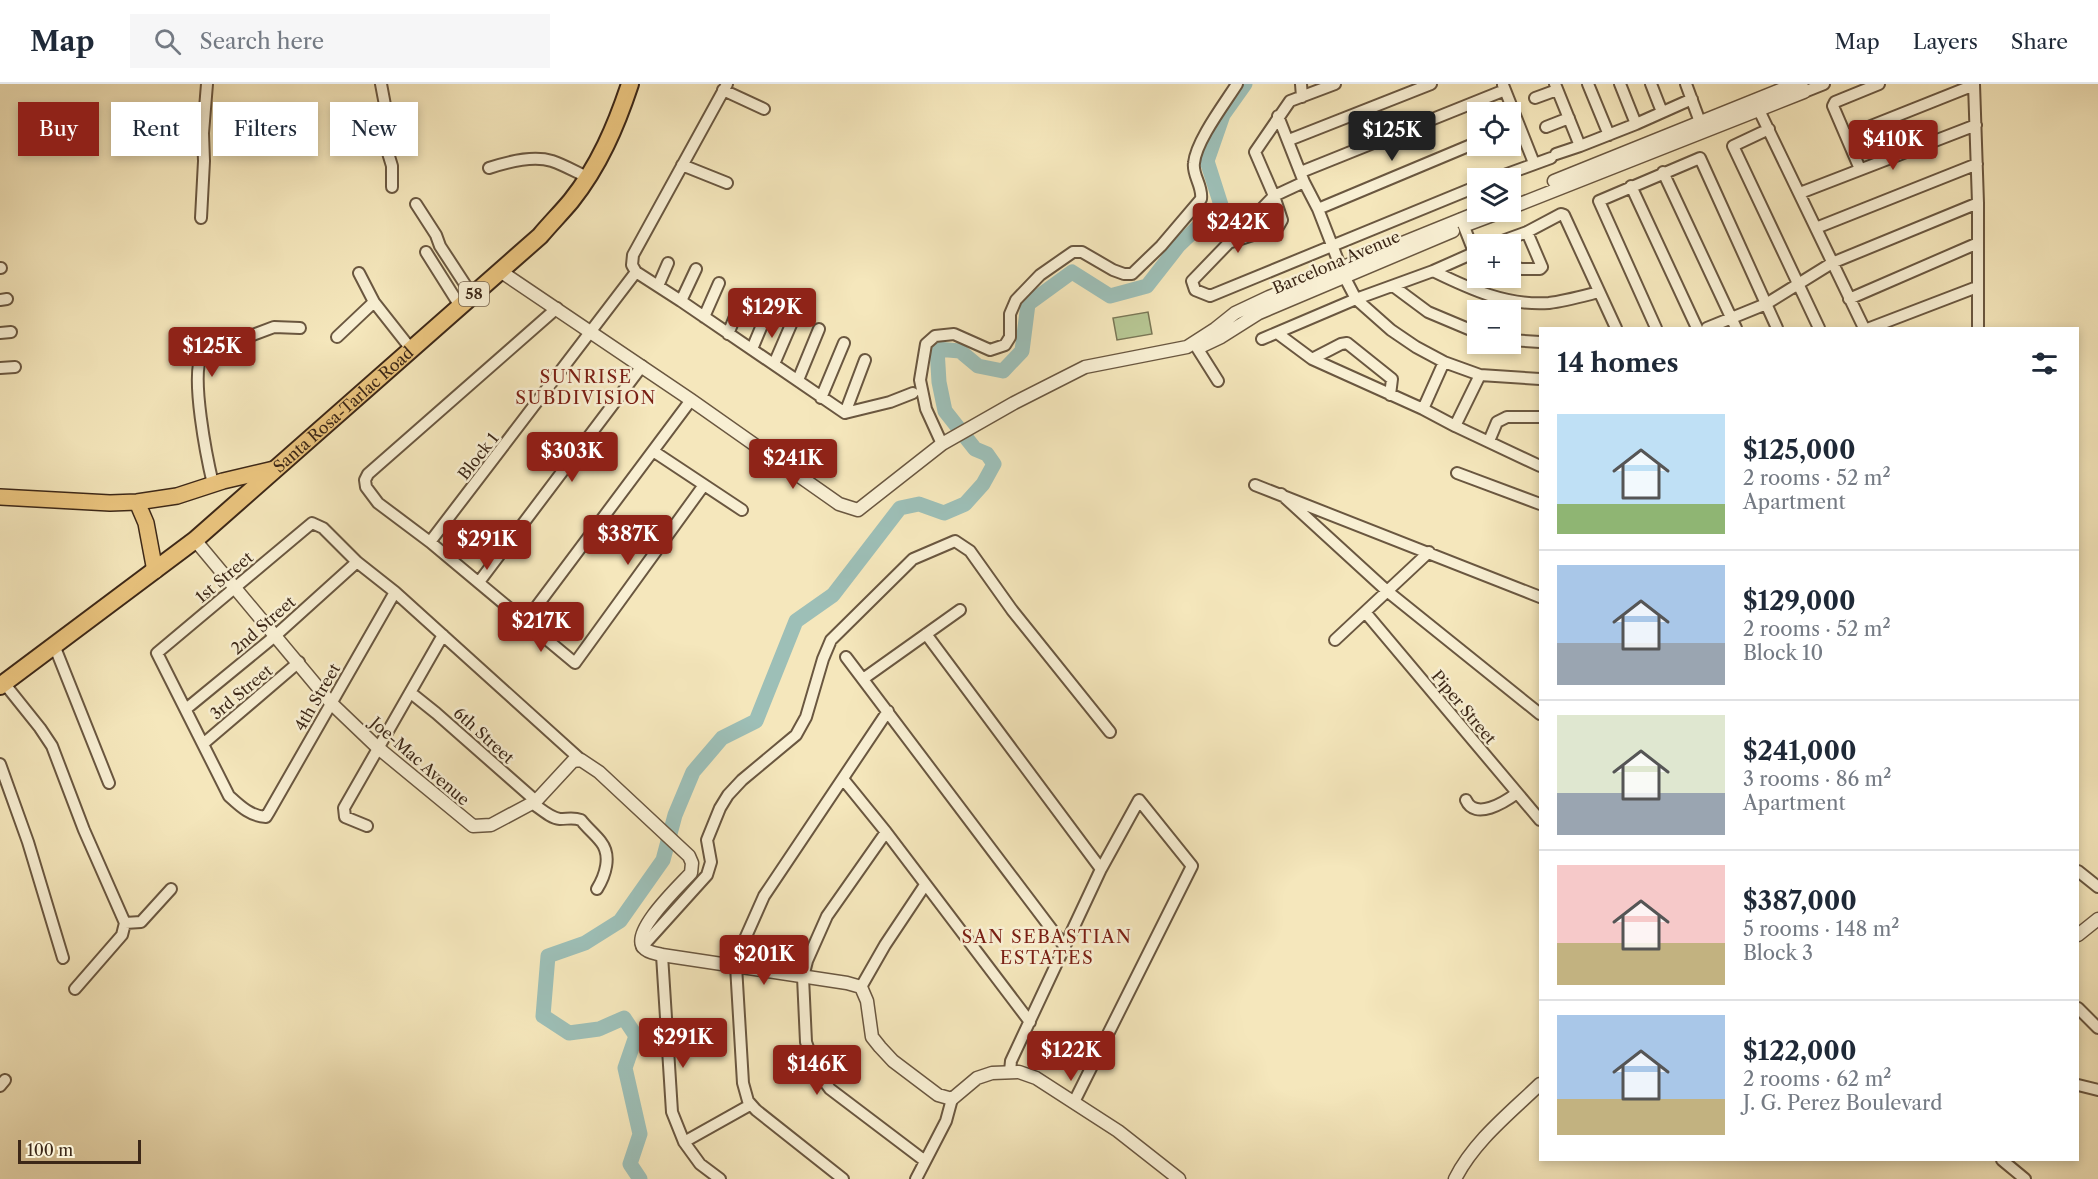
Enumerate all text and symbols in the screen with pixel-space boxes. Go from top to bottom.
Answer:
search box [130,14,550,68]
text: Map [30,24,94,58]
icon: search [151,25,184,58]
text: Search here [199,28,324,55]
text: Map [1835,29,1880,54]
text: Layers [1913,29,1978,54]
text: Share [2011,29,2068,54]
chip: Buy [18,102,99,156]
chip: Rent [111,102,201,156]
chip: Filters [213,102,318,156]
chip: New [330,102,418,156]
map controls [1467,102,1521,354]
button: locate [1467,102,1521,156]
pin: $125K [1350,111,1434,162]
text: $125K [1363,118,1422,142]
pin: $410K [1851,120,1935,171]
text: $410K [1863,127,1923,151]
button: layers [1467,168,1521,222]
pin: $242K [1196,203,1280,254]
text: $242K [1207,210,1269,234]
street label: Barcelona Avenue [1269,226,1403,298]
button: + [1467,234,1521,288]
road number: 58 [459,282,489,306]
pin: $129K [730,288,814,339]
text: $129K [742,295,802,319]
button: − [1467,300,1521,354]
pin: $125K [170,327,254,378]
text: $125K [183,334,242,358]
street label: Santa Rosa-Tarlac Road [269,342,418,477]
text: 14 homes [1557,347,1679,379]
icon: filters [2028,347,2061,380]
district label: SUNRISE SUBDIVISION [515,366,657,409]
street label: Block 1 [454,428,503,483]
pin: $303K [530,432,614,483]
text: $125,000 [1743,434,1855,466]
icon: home [1605,438,1677,510]
text: $303K [541,439,603,463]
pin: $241K [751,439,835,490]
text: $241K [763,446,823,470]
text: 2 rooms · 52 m² [1743,466,1891,490]
text: Apartment [1743,490,1846,514]
pin: $387K [586,515,670,566]
pin: $291K [445,520,529,571]
text: $387K [597,522,659,546]
text: $291K [457,527,517,551]
street label: 1st Street [191,547,257,607]
text: $129,000 [1743,585,1856,617]
icon: home [1605,589,1677,661]
street label: 2nd Street [227,591,299,658]
pin: $217K [499,602,583,653]
text: $217K [512,609,570,633]
text: 2 rooms · 52 m² [1743,617,1891,641]
text: Block 10 [1743,641,1823,665]
street label: 4th Street [290,659,344,734]
street label: 3rd Street [206,660,276,724]
street label: Piper Street [1427,666,1501,748]
street label: 6th Street [450,703,519,768]
street label: Joe-Mac Avenue [364,711,474,809]
text: $241,000 [1743,735,1857,767]
icon: home [1605,739,1677,811]
text: 3 rooms · 86 m² [1743,767,1891,791]
text: Apartment [1743,791,1846,815]
text: $387,000 [1743,885,1857,917]
icon: home [1605,889,1677,961]
text: 5 rooms · 148 m² [1743,917,1899,941]
district label: SAN SEBASTIAN ESTATES [962,926,1132,969]
pin: $201K [722,935,806,986]
text: Block 3 [1743,941,1813,965]
text: $201K [734,942,794,966]
pin: $291K [641,1018,725,1069]
text: $291K [653,1025,713,1049]
pin: $122K [1029,1031,1113,1082]
text: $122,000 [1743,1035,1856,1067]
text: $122K [1041,1038,1101,1062]
icon: home [1605,1039,1677,1111]
pin: $146K [775,1045,859,1096]
text: $146K [787,1052,847,1076]
text: 2 rooms · 62 m² [1743,1067,1891,1091]
text: J. G. Perez Boulevard [1743,1091,1942,1115]
scale bar [18,1137,141,1164]
text: 100 m [27,1140,73,1160]

